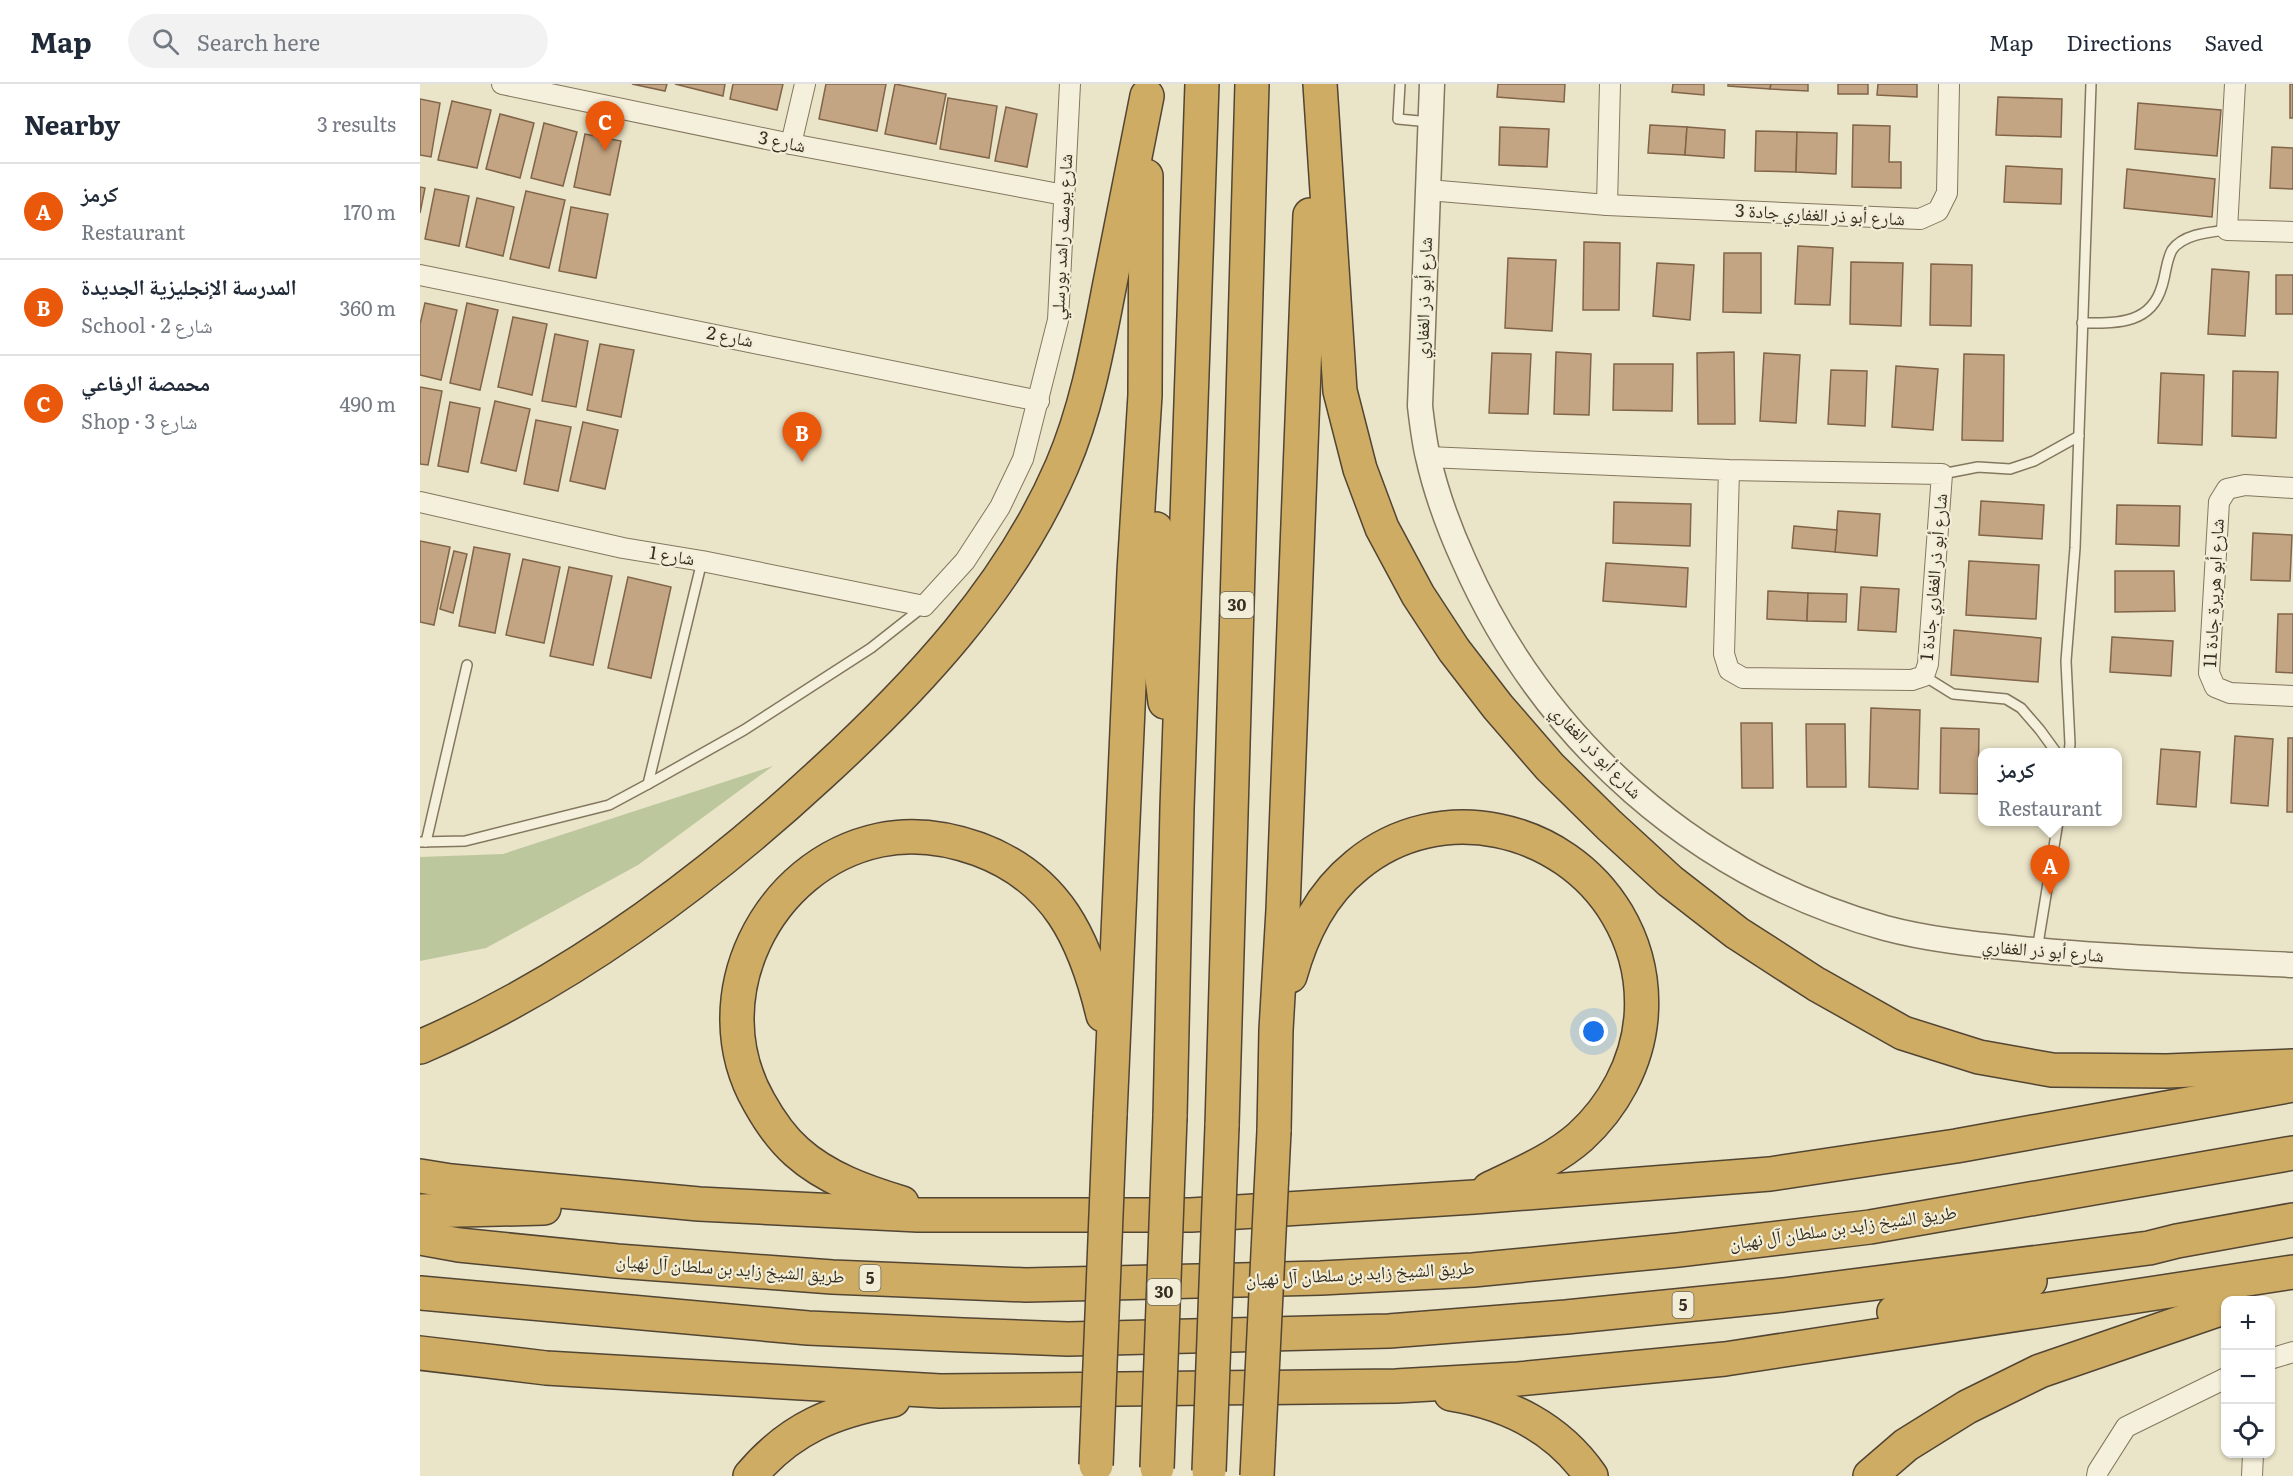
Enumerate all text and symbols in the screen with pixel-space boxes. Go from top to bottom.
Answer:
search box [128,14,548,68]
text: Map [30,20,92,62]
icon: search [149,25,182,58]
text: Search here [197,25,320,58]
text: Map [1989,26,2034,57]
text: Directions [2067,26,2172,57]
text: Saved [2205,26,2263,57]
pin: C [586,101,624,151]
text: Nearby [24,104,120,143]
text: 3 results [317,108,396,138]
street label: شارع 3 [756,123,808,158]
street label: شارع يوسف راشد بورسلي [1043,153,1081,321]
text: كرمز [81,176,119,209]
text: A [36,196,51,226]
text: 170 m [343,196,396,226]
street label: شارع أبو ذر الغفاري جادة 3 [1734,196,1906,234]
text: Restaurant [81,216,185,246]
street label: شارع أبو ذر الغفاري [1407,236,1441,360]
text: المدرسة الإنجليزية الجديدة [81,269,297,302]
text: B [37,292,50,322]
text: 360 m [339,292,396,322]
text: School · شارع 2 [81,309,213,339]
street label: شارع 2 [705,318,756,353]
text: محمصة الرفاعي [81,365,210,398]
text: C [36,388,51,418]
text: 490 m [340,388,396,418]
text: Shop · شارع 3 [81,405,197,435]
pin: B [782,412,821,462]
street label: شارع أبو ذر الغفاري جادة 1 [1912,492,1956,662]
street label: شارع أبو هريرة جادة 11 [2195,518,2230,668]
street label: شارع 1 [648,538,697,571]
road number: 30 [1220,592,1254,618]
street label: شارع أبو ذر الغفاري [1543,698,1649,806]
popup [1978,748,2122,826]
text: كرمز [1998,752,2035,785]
text: Restaurant [1998,792,2102,822]
pin: A [2030,846,2070,895]
street label: شارع أبو ذر الغفاري [1981,931,2105,971]
your location [1579,1017,1608,1046]
street label: طريق الشيخ زايد بن سلطان آل نهيان [1727,1197,1958,1256]
street label: طريق الشيخ زايد بن سلطان آل نهيان [615,1246,846,1289]
street label: طريق الشيخ زايد بن سلطان آل نهيان [1245,1253,1475,1292]
road number: 5 [860,1265,880,1291]
road number: 30 [1148,1279,1180,1305]
road number: 5 [1672,1292,1694,1318]
map controls [2221,1296,2275,1458]
button: + [2221,1296,2275,1350]
button: − [2221,1350,2275,1404]
button: locate [2221,1404,2275,1458]

